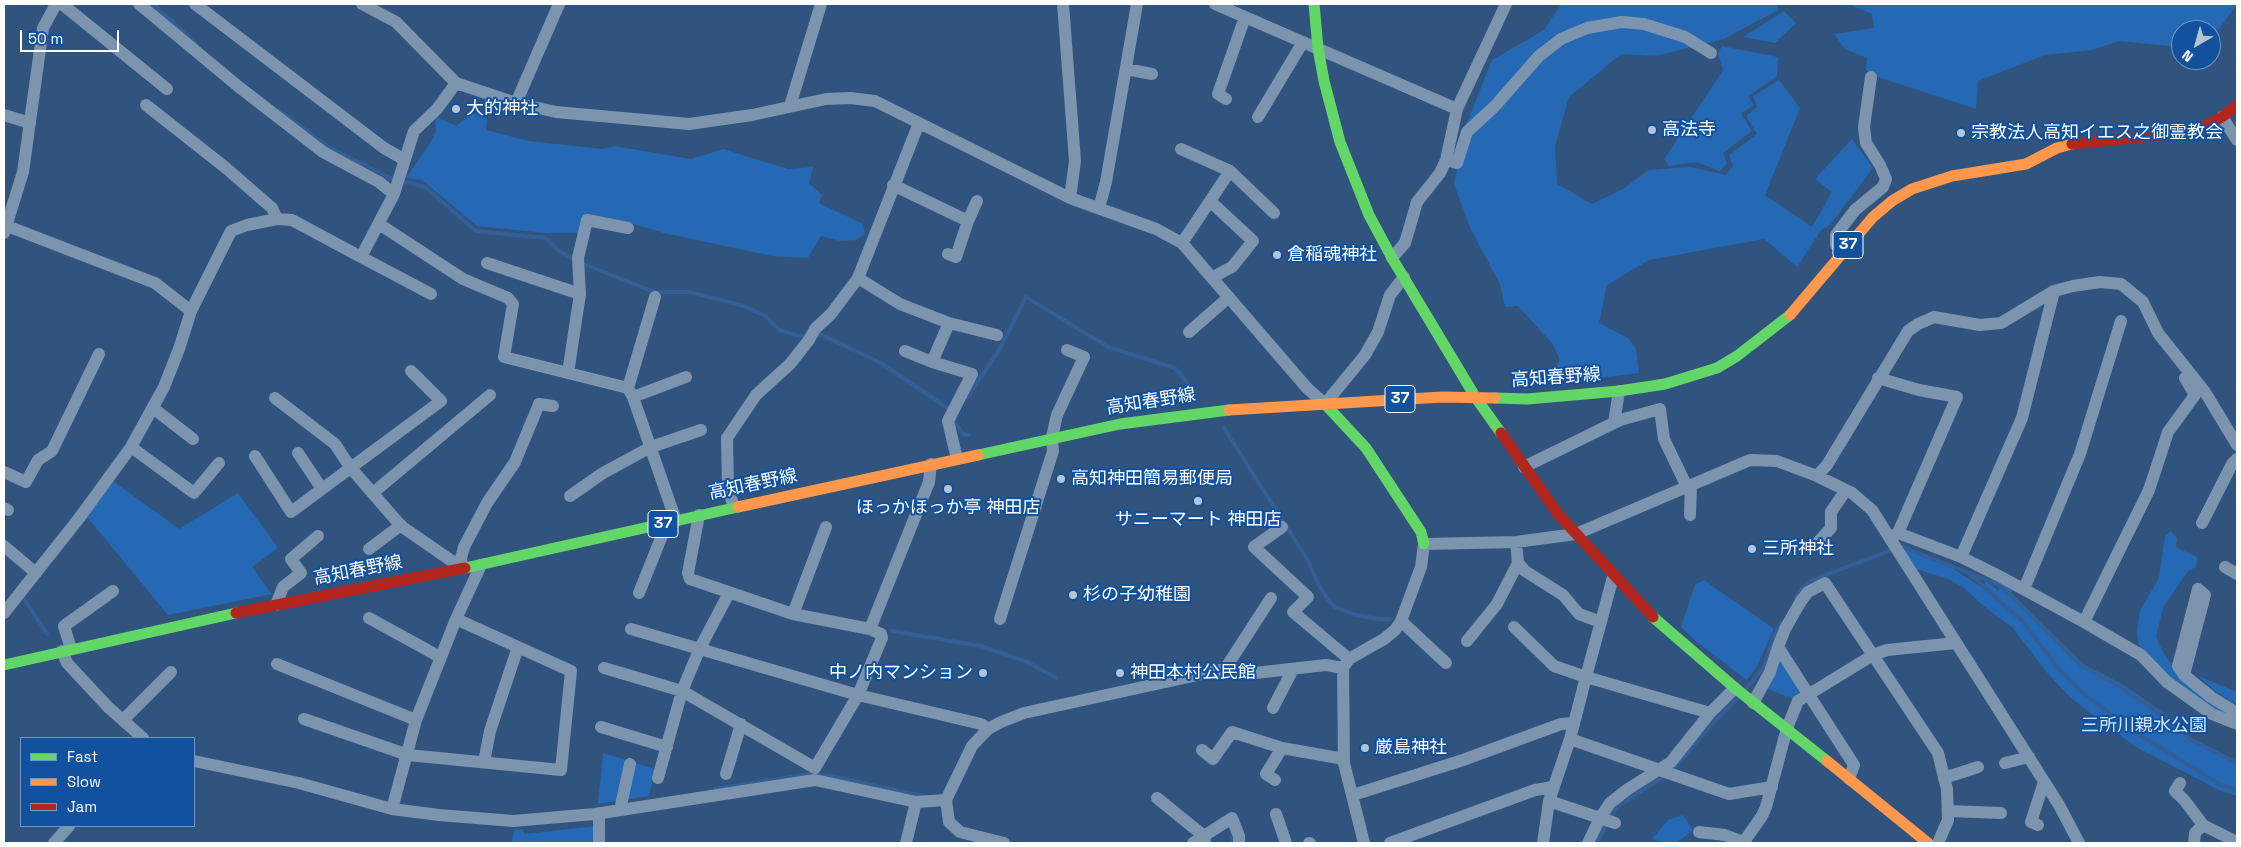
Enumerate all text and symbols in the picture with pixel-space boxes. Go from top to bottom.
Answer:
scale bar [22,20,121,52]
north arrow [2171,20,2221,70]
text: 50 m [28,29,63,48]
text: N [2178,46,2197,66]
place label: 大的神社 [466,98,538,120]
marker: 大的神社 [450,103,462,115]
place label: 高法寺 [1662,119,1716,141]
place label: 宗教法人高知イエス之御霊教会 [1971,122,2223,144]
marker: 高法寺 [1646,124,1658,136]
marker: 宗教法人高知イエス之御霊教会 [1955,127,1967,139]
road number: 37 [1833,232,1863,258]
place label: 倉稲魂神社 [1287,244,1377,266]
marker: 倉稲魂神社 [1271,249,1283,261]
street label: 高知春野線 [1510,364,1602,392]
street label: 高知春野線 [1105,384,1197,420]
road number: 37 [1385,386,1415,412]
street label: 高知春野線 [707,465,799,505]
place label: 高知神田簡易郵便局 [1071,468,1233,490]
marker: 高知神田簡易郵便局 [1055,473,1067,485]
marker: ほっかほっか亭 神田店 [942,483,954,495]
marker: サニーマート 神田店 [1192,495,1204,507]
place label: ほっかほっか亭 神田店 [856,497,1040,519]
place label: サニーマート 神田店 [1115,509,1281,531]
road number: 37 [648,510,678,538]
place label: 三所神社 [1762,538,1834,560]
marker: 三所神社 [1746,543,1758,555]
street label: 高知春野線 [312,552,404,590]
place label: 杉の子幼稚園 [1083,584,1191,606]
marker: 杉の子幼稚園 [1067,589,1079,601]
place label: 中ノ内マンション [829,662,973,684]
place label: 神田本村公民館 [1130,662,1256,684]
marker: 中ノ内マンション [977,667,989,679]
marker: 神田本村公民館 [1114,667,1126,679]
park label: 三所川親水公園 [2081,715,2207,737]
legend [20,737,195,827]
place label: 厳島神社 [1375,737,1447,759]
marker: 厳島神社 [1359,742,1371,754]
text: Fast [67,747,98,766]
text: Slow [67,772,101,791]
text: Jam [67,797,97,816]

